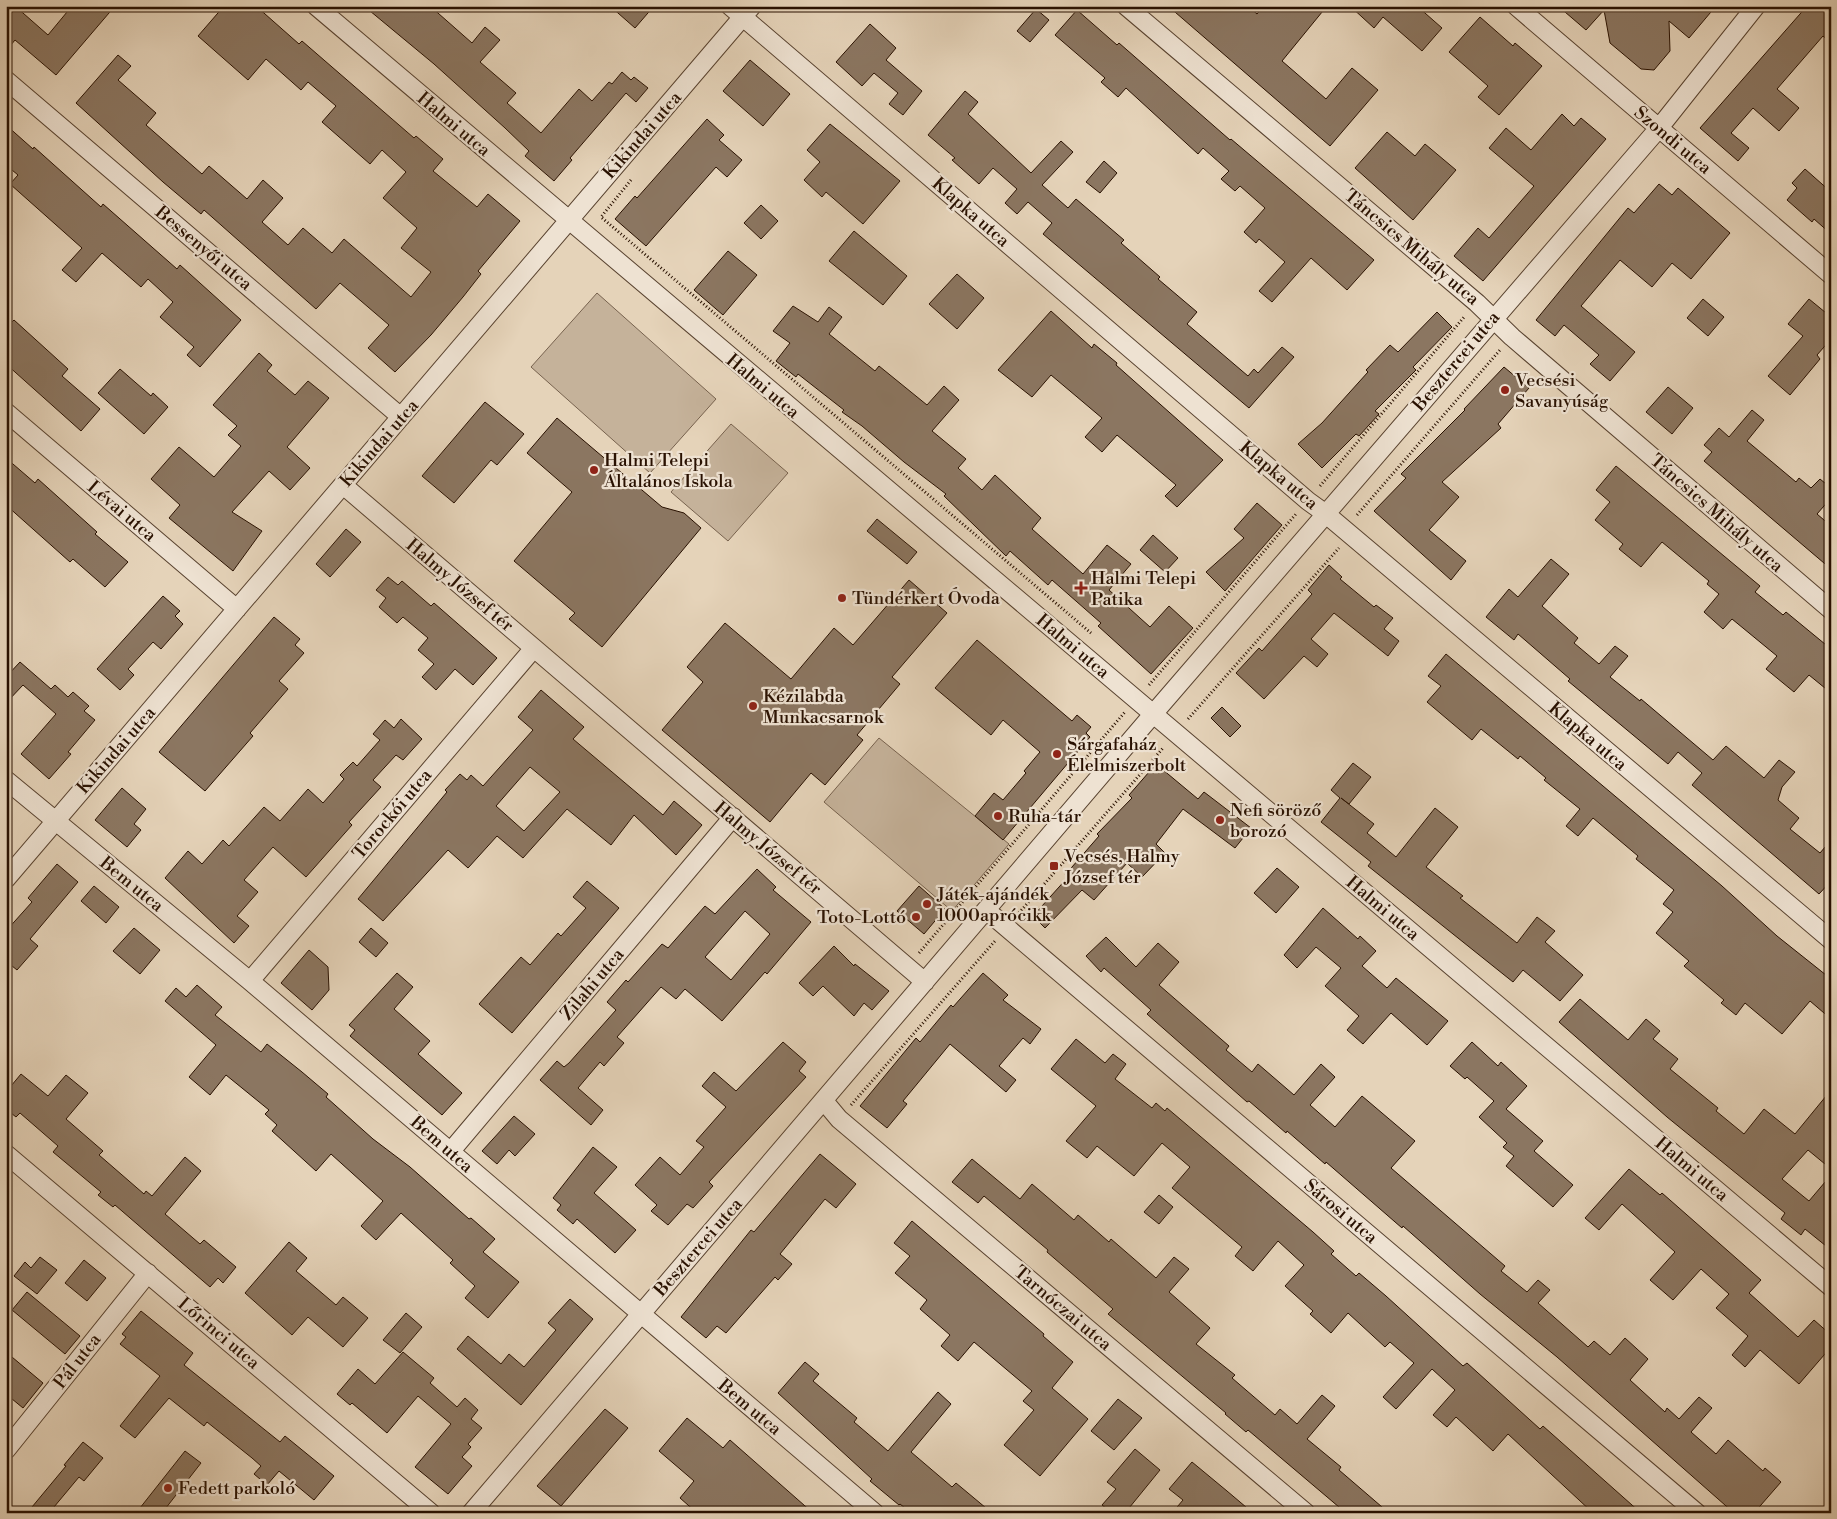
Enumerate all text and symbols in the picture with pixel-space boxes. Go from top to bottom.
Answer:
street label: Kikindai utca [598,86,687,184]
street label: Halmi utca [412,87,496,162]
street label: Szondi utca [1629,101,1717,180]
street label: Klapka utca [927,172,1015,253]
street label: Táncsics Mihály utca [1339,184,1485,311]
street label: Bessenyői utca [150,200,258,296]
street label: Besztercei utca [1407,306,1505,417]
street label: Halmi utca [721,349,805,424]
place label: Vecsési Savanyúság [1514,369,1609,413]
marker: Vecsési Savanyúság [1499,384,1511,396]
street label: Kikindai utca [335,394,424,492]
street label: Klapka utca [1235,436,1323,515]
place label: Halmi Telepi Általános Iskola [603,449,734,493]
street label: Táncsics Mihály utca [1645,449,1789,578]
marker: Halmi Telepi Általános Iskola [588,464,600,476]
street label: Lévai utca [82,476,162,548]
street label: Halmy József tér [401,534,518,637]
place label: Halmi Telepi Patika [1091,567,1196,611]
marker: Halmi Telepi Patika [1075,582,1087,594]
place label: Tündérkert Óvoda [852,587,1001,610]
marker: Tündérkert Óvoda [836,592,848,604]
street label: Halmi utca [1031,609,1115,684]
place label: Kézilabda Munkacsarnok [763,685,885,729]
street label: Klapka utca [1544,697,1632,776]
marker: Kézilabda Munkacsarnok [747,700,759,712]
street label: Kikindai utca [72,701,161,799]
place label: Sárgafaház Élelmiszerbolt [1067,733,1187,777]
marker: Sárgafaház Élelmiszerbolt [1051,748,1063,760]
street label: Torockói utca [348,764,438,864]
street label: Halmy József tér [709,797,826,900]
place label: Nefi söröző borozó [1230,799,1321,843]
place label: Ruha-tár [1008,805,1081,828]
marker: Ruha-tár [992,810,1004,822]
marker: Nefi söröző borozó [1214,814,1226,826]
place label: Vecsés, Halmy József tér [1063,845,1180,889]
street label: Bem utca [94,851,169,918]
marker: Vecsés, Halmy József tér [1048,860,1060,872]
street label: Halmi utca [1341,871,1425,946]
place label: Játék-ajándék 1000aprócikk [936,883,1053,927]
marker: Játék-ajándék 1000aprócikk [921,898,933,910]
place label: Toto-Lottó [817,906,906,929]
marker: Toto-Lottó [910,911,922,923]
street label: Zilahi utca [556,943,630,1025]
street label: Bem utca [405,1110,479,1179]
street label: Halmi utca [1650,1132,1734,1207]
street label: Sárosi utca [1299,1174,1383,1249]
street label: Besztercei utca [648,1192,748,1302]
street label: Tarnóczai utca [1009,1261,1117,1357]
street label: Lőrinci utca [173,1292,265,1375]
street label: Pál utca [49,1328,107,1394]
street label: Bem utca [712,1374,787,1441]
place label: Fedett parkoló [178,1477,295,1500]
marker: Fedett parkoló [162,1482,174,1494]

